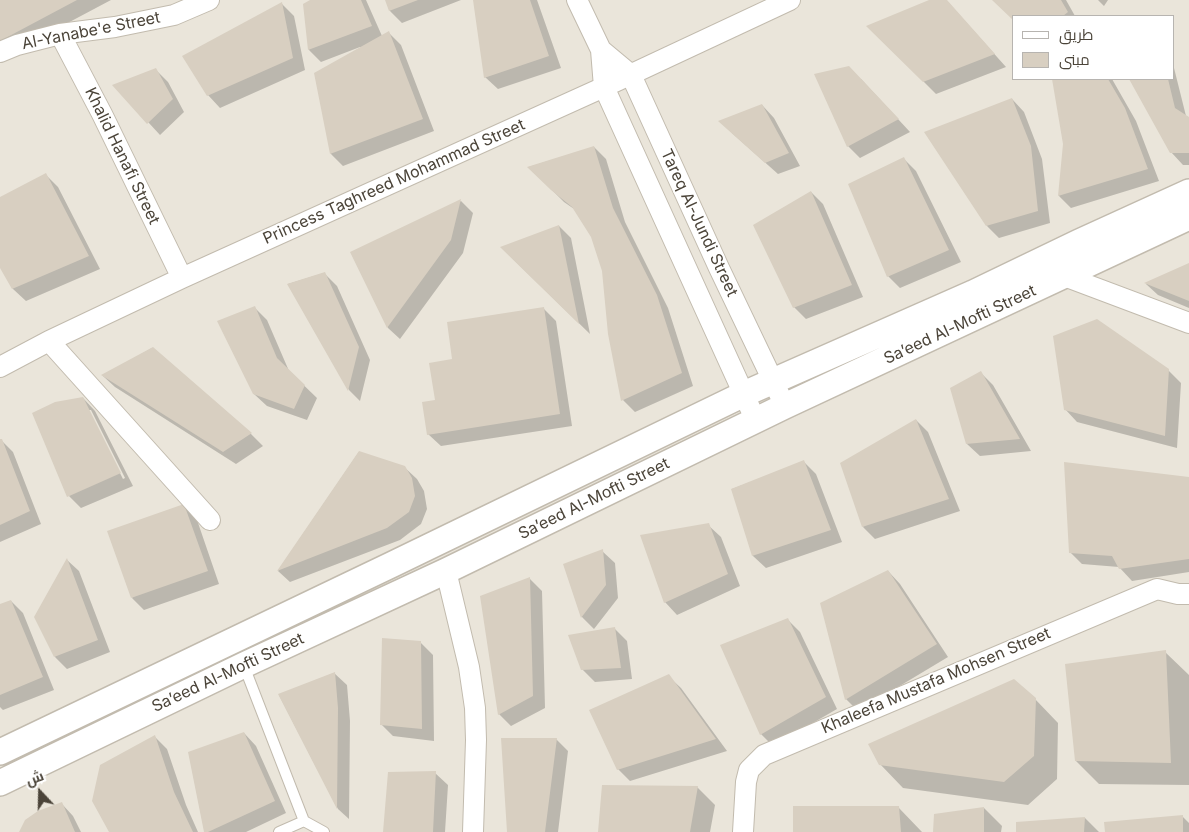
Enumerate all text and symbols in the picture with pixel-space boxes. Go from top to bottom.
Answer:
street label: Al-Yanabe'e Street [20,8,162,54]
legend [1012,15,1174,80]
text: طريق [1059,25,1093,44]
text: مبنى [1059,50,1090,69]
street label: Khalid Hanafi Street [80,84,164,228]
street label: Princess Taghreed Mohammad Street [260,115,528,249]
street label: Tareq Al-Jundi Street [656,146,742,300]
street label: Sa’eed Al-Mofti Street [881,281,1039,369]
street label: Sa’eed Al-Mofti Street [515,454,673,544]
street label: Khaleefa Mustafa Mohsen Street [819,624,1053,738]
street label: Sa’eed Al-Mofti Street [149,629,307,717]
text: ش [23,766,46,789]
north arrow [15,767,65,817]

